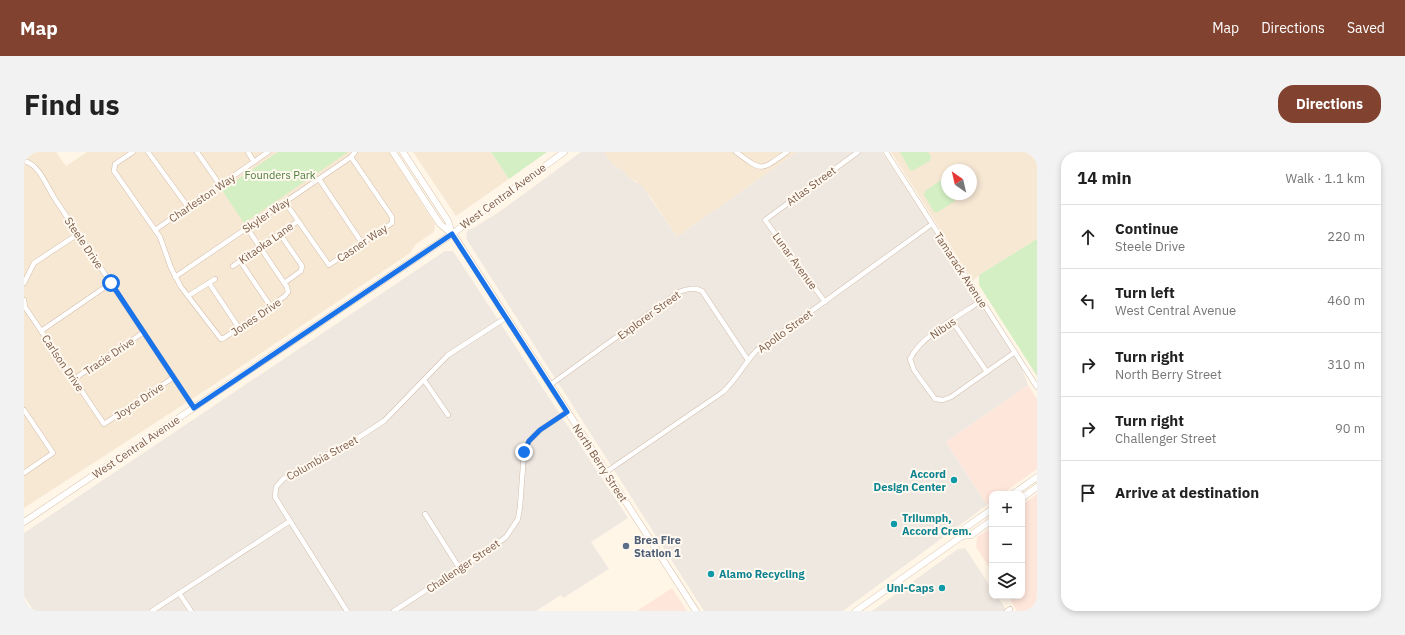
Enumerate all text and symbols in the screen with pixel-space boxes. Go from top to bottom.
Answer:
text: Map [20,16,58,40]
text: Map [1212,19,1239,37]
text: Directions [1261,19,1325,37]
text: Saved [1347,19,1385,37]
button: Directions [1278,85,1381,123]
text: Find us [24,86,120,123]
street label: West Central Avenue [457,160,549,232]
street label: Atlas Street [783,163,839,209]
north arrow [941,164,977,200]
text: 14 min [1077,167,1132,189]
park label: Founders Park [244,168,316,182]
street label: Charleston Way [166,170,238,225]
text: Walk · 1.1 km [1285,170,1365,187]
street label: Skyler Way [240,194,293,236]
street label: Steele Drive [62,214,106,272]
street label: Kitaoka Lane [236,219,296,267]
text: Continue [1115,219,1179,238]
street label: Casner Way [334,221,390,265]
icon: ahead [1077,226,1099,248]
text: 220 m [1327,228,1365,245]
street label: Lunar Avenue [770,230,820,292]
street label: Tamarack Avenue [931,230,991,310]
text: Steele Drive [1115,238,1185,255]
route start [102,274,120,292]
text: Turn left [1115,283,1175,302]
street label: Explorer Street [615,287,683,343]
icon: left [1077,290,1099,312]
text: 460 m [1327,292,1365,309]
street label: Jones Drive [228,295,284,339]
text: West Central Avenue [1115,302,1236,319]
street label: Apollo Street [755,306,815,356]
street label: Nibus [927,314,959,342]
street label: Carlson Drive [39,332,87,394]
street label: Tracie Drive [81,334,137,378]
text: Turn right [1115,347,1184,366]
icon: right [1077,354,1099,376]
text: 310 m [1327,356,1365,373]
text: North Berry Street [1115,366,1222,383]
street label: Joyce Drive [112,379,166,423]
text: Turn right [1115,411,1184,430]
street label: West Central Avenue [90,413,182,481]
icon: right [1077,418,1099,440]
text: 90 m [1335,420,1365,437]
street label: North Berry Street [570,421,631,505]
text: Challenger Street [1115,430,1216,447]
street label: Columbia Street [284,433,360,483]
route end [515,443,533,461]
place label: Accord Design Center [874,467,947,494]
marker: Accord Design Center [949,475,959,485]
icon: arrive [1077,482,1099,504]
text: Arrive at destination [1115,483,1259,502]
map controls [989,491,1025,599]
button: + [989,491,1025,527]
place label: Triiumph, Accord Crem. [902,511,972,538]
marker: Triiumph, Accord Crem. [889,519,899,529]
button: − [989,527,1025,563]
place label: Brea Fire Station 1 [634,533,681,560]
street label: Challenger Street [424,536,503,596]
marker: Brea Fire Station 1 [621,541,631,551]
button: layers [989,563,1025,599]
place label: Alamo Recycling [719,567,805,581]
marker: Alamo Recycling [706,569,716,579]
place label: Uni-Caps [886,581,934,595]
marker: Uni-Caps [937,583,947,593]

